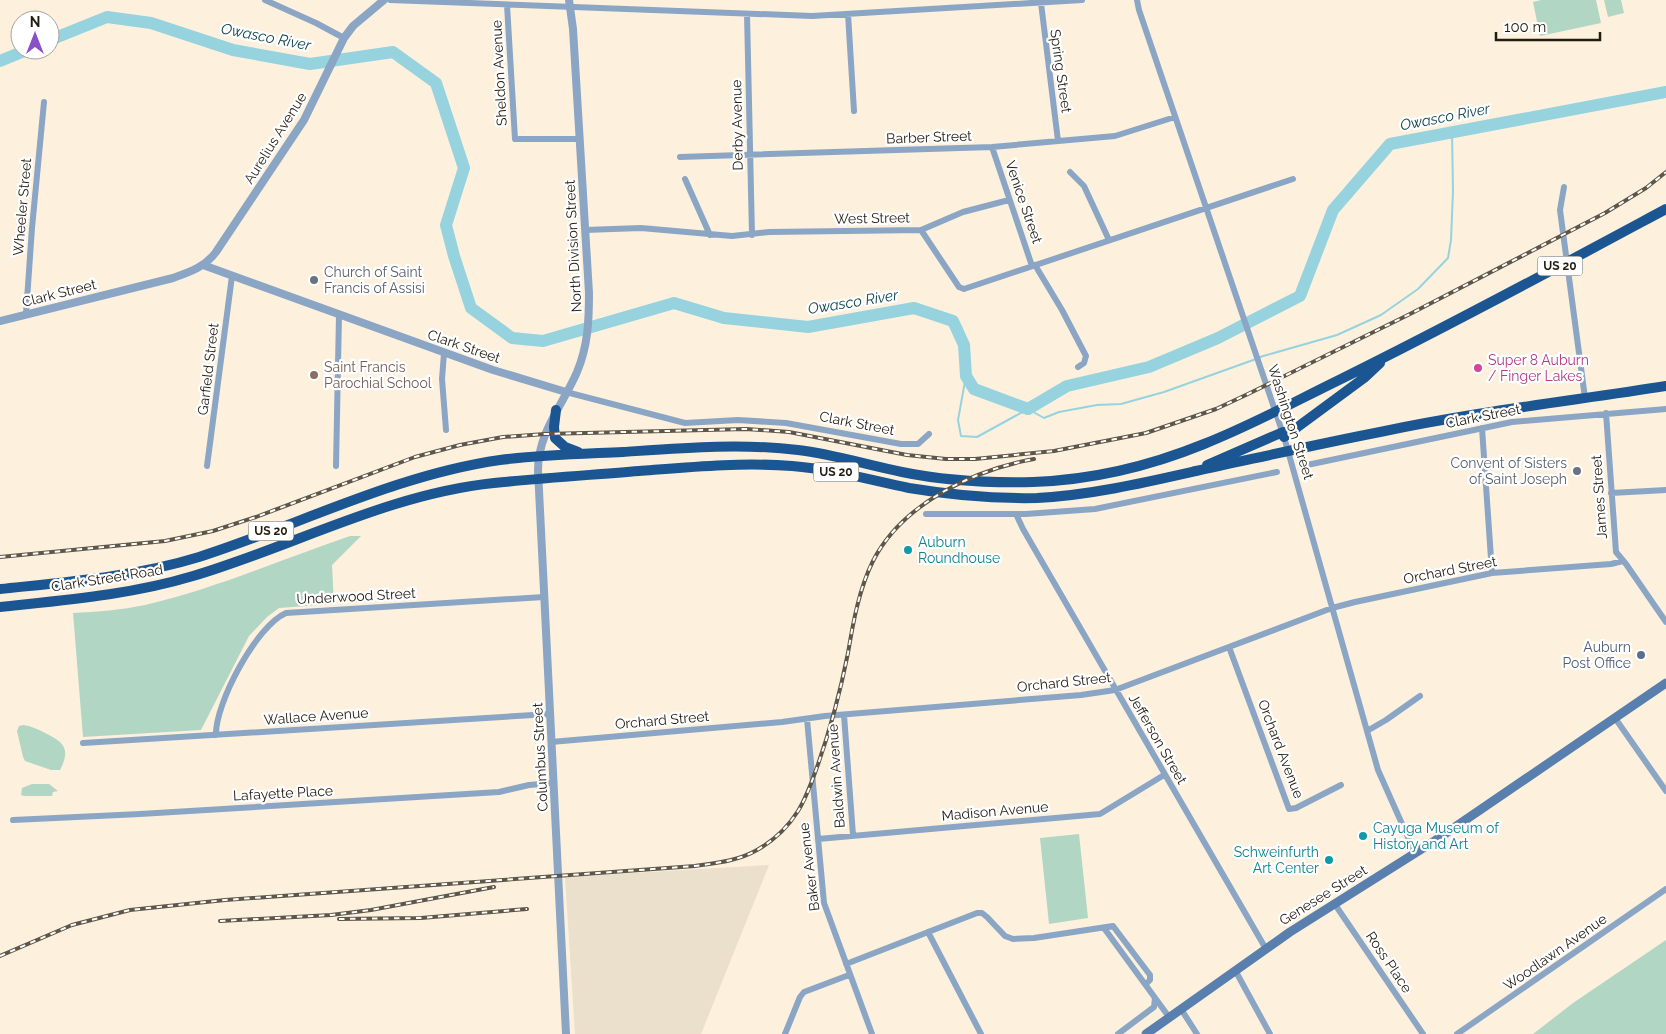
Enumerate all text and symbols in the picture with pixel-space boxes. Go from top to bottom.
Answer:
north arrow [10,10,60,60]
scale bar [1496,10,1600,42]
text: N [30,14,40,30]
text: 100 m [1504,18,1546,36]
water label: Owasco River [220,19,313,55]
street label: Sheldon Avenue [488,20,510,126]
street label: Spring Street [1047,28,1075,114]
street label: Derby Avenue [728,79,746,171]
street label: Aurelius Avenue [240,89,310,187]
water label: Owasco River [1399,99,1492,135]
street label: Barber Street [886,127,972,146]
street label: Wheeler Street [10,157,34,257]
street label: Venice Street [1002,159,1046,246]
street label: North Division Street [562,179,584,313]
street label: West Street [834,209,910,227]
road number: US 20 [1538,256,1582,276]
place label: Church of Saint Francis of Assisi [324,264,425,296]
marker: Church of Saint Francis of Assisi [308,274,320,286]
street label: Clark Street [20,276,98,310]
water label: Owasco River [807,286,900,318]
street label: Garfield Street [194,322,222,416]
street label: Clark Street [426,326,503,366]
place label: Super 8 Auburn / Finger Lakes [1488,352,1589,384]
place label: Saint Francis Parochial School [324,359,432,391]
marker: Super 8 Auburn / Finger Lakes [1472,362,1484,374]
street label: Washington Street [1265,363,1317,482]
marker: Saint Francis Parochial School [308,369,320,381]
street label: Clark Street [1444,401,1522,431]
street label: Clark Street [818,408,896,438]
street label: James Street [1588,454,1610,540]
place label: Convent of Sisters of Saint Joseph [1450,455,1567,487]
road number: US 20 [814,462,858,482]
marker: Convent of Sisters of Saint Joseph [1571,465,1583,477]
road number: US 20 [248,522,294,540]
place label: Auburn Roundhouse [918,534,1000,566]
marker: Auburn Roundhouse [902,544,914,556]
street label: Orchard Street [1402,553,1498,587]
street label: Clark Street Road [50,561,164,595]
street label: Underwood Street [296,585,416,607]
place label: Auburn Post Office [1562,639,1631,671]
marker: Auburn Post Office [1635,649,1647,661]
street label: Orchard Street [1016,669,1112,695]
street label: Jefferson Street [1126,691,1190,787]
street label: Orchard Avenue [1255,697,1307,801]
street label: Columbus Street [529,702,551,812]
street label: Wallace Avenue [263,704,369,728]
street label: Orchard Street [614,708,710,732]
street label: Baldwin Avenue [824,723,848,829]
street label: Lafayette Place [233,782,333,804]
street label: Madison Avenue [941,798,1049,824]
place label: Cayuga Museum of History and Art [1373,820,1500,852]
street label: Baker Avenue [796,822,822,912]
marker: Cayuga Museum of History and Art [1357,830,1369,842]
place label: Schweinfurth Art Center [1234,844,1319,876]
marker: Schweinfurth Art Center [1323,854,1335,866]
street label: Genesee Street [1276,862,1370,928]
street label: Woodlawn Avenue [1500,910,1610,994]
street label: Ross Place [1363,928,1415,996]

